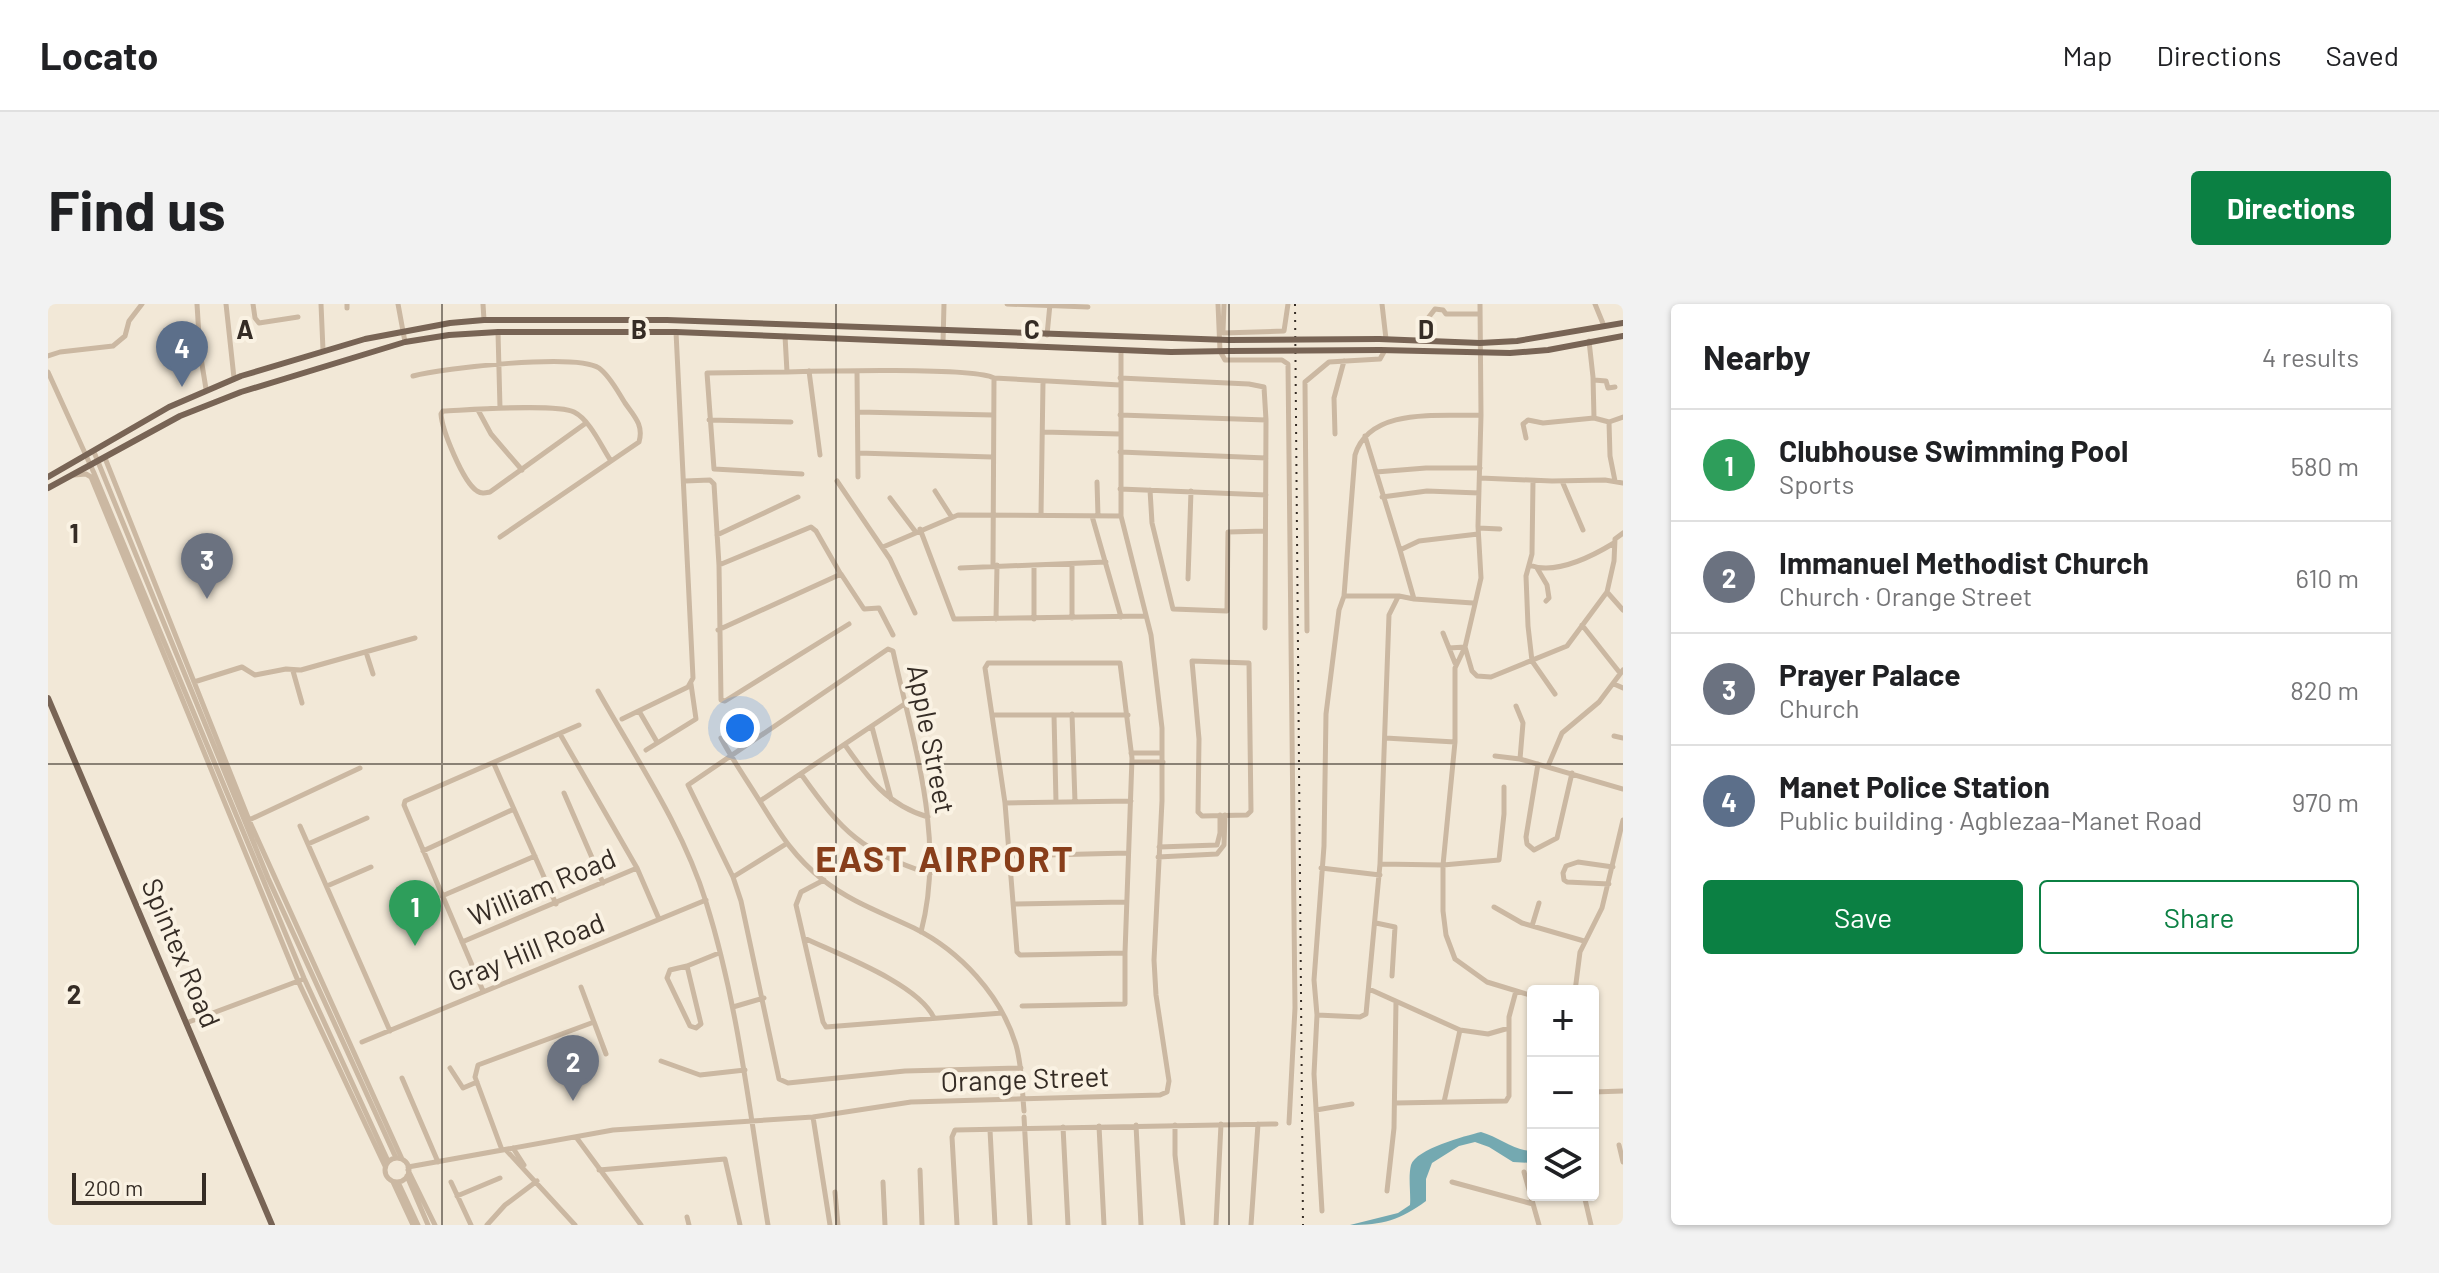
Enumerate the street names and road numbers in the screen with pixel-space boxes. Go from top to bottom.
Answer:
street label: Apple Street [901,661,963,816]
street label: William Road [463,840,620,932]
street label: Spintex Road [135,873,229,1033]
street label: Gray Hill Road [442,904,609,998]
street label: Orange Street [940,1058,1110,1098]

